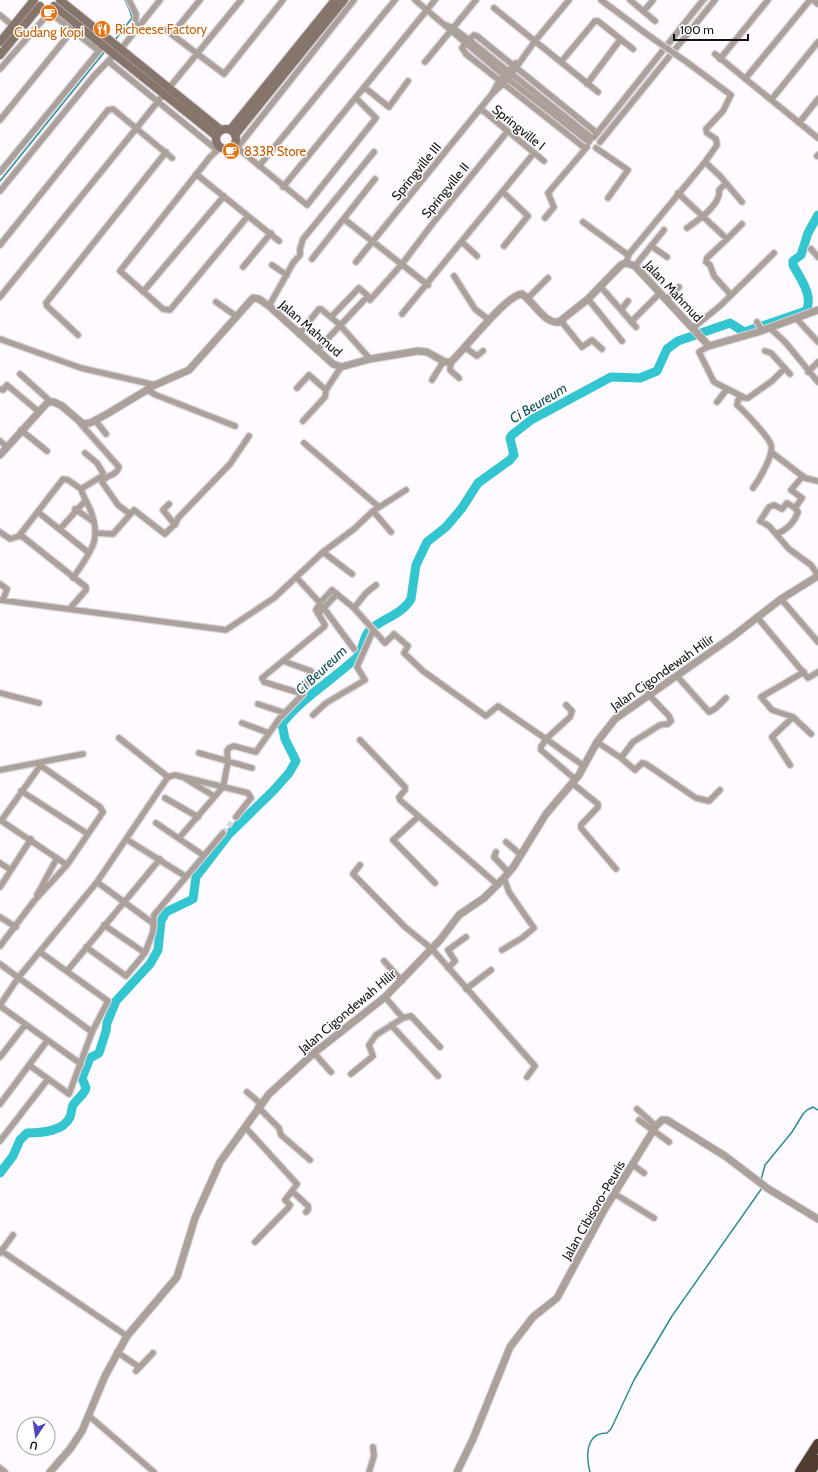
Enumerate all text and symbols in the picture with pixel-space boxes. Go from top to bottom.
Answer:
cafe icon: Gudang Kopi [39,3,59,23]
scale bar [674,16,748,42]
restaurant icon: Richeese Factory [92,19,112,39]
place label: Richeese Factory [115,21,208,37]
text: 100 m [680,22,714,37]
place label: Gudang Kopi [14,24,84,40]
street label: Springville I [489,101,549,153]
street label: Springville III [388,139,444,203]
cafe icon: 833R Store [221,141,241,161]
place label: 833R Store [244,143,307,159]
street label: Springville II [418,159,472,221]
street label: Jalan Mahmud [641,256,706,325]
street label: Jalan Mahmud [276,296,346,360]
water label: Ci Beureum [506,379,570,427]
street label: Jalan Cigondewah Hilir [607,630,717,714]
water label: Ci Beureum [291,642,351,698]
street label: Jalan Cigondewah Hilir [294,965,400,1057]
street label: Jalan Cibisoro-Peuris [558,1157,628,1263]
north arrow [16,1416,56,1456]
text: U [28,1438,39,1453]

